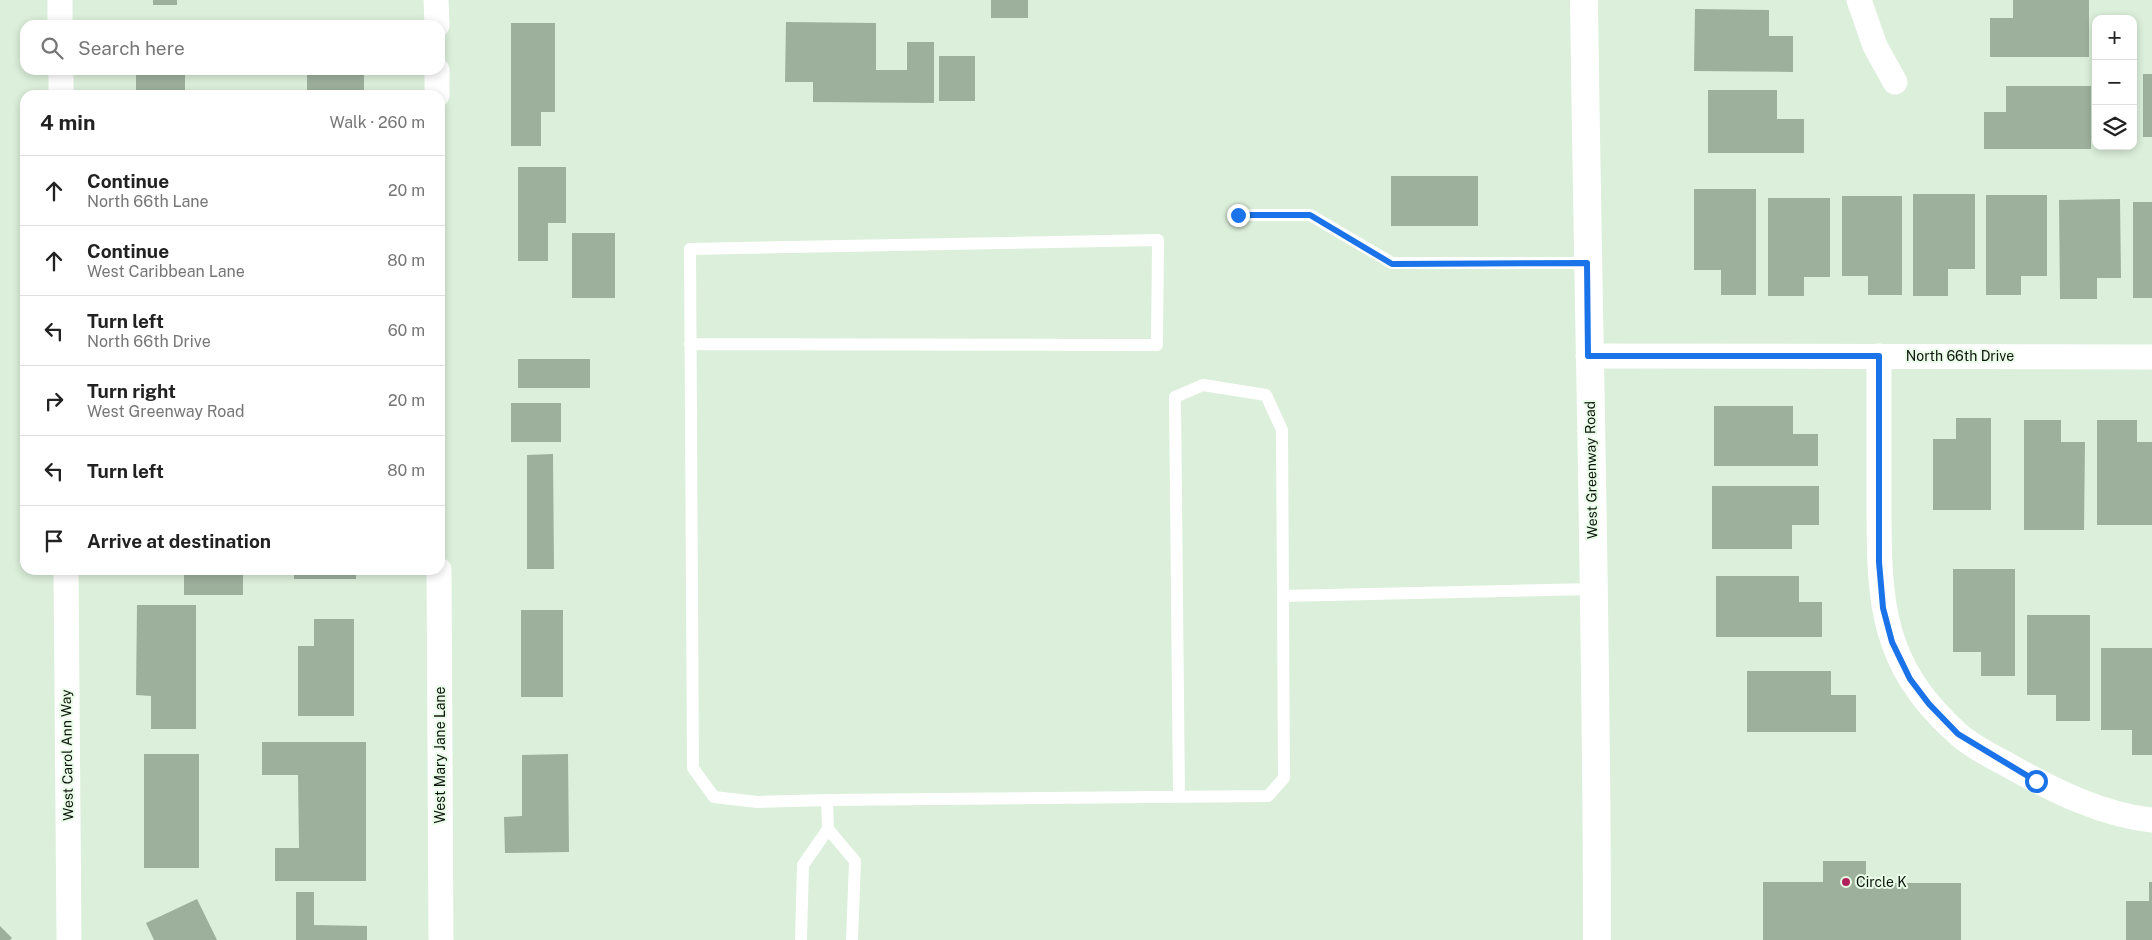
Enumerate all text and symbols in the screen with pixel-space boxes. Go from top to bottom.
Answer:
map controls [2092,15,2137,150]
button: + [2092,15,2137,60]
search box [20,20,445,75]
icon: search [38,34,66,62]
text: Search here [78,37,185,59]
button: − [2092,60,2137,105]
button: layers [2092,105,2137,150]
text: 4 min [40,110,95,135]
text: Walk · 260 m [330,113,425,132]
text: Continue [87,170,169,192]
icon: ahead [40,177,68,205]
text: 20 m [388,181,425,200]
text: North 66th Lane [87,192,209,211]
route end [1227,204,1250,227]
text: Continue [87,240,169,262]
icon: ahead [40,247,68,275]
text: 80 m [387,251,425,270]
text: West Caribbean Lane [87,262,245,281]
text: Turn left [87,310,164,332]
icon: left [40,317,68,345]
text: 60 m [388,321,425,340]
text: North 66th Drive [87,332,211,351]
street label: North 66th Drive [1906,348,2014,364]
text: Turn right [87,380,176,402]
icon: right [40,387,68,415]
text: 20 m [388,391,425,410]
street label: West Greenway Road [1582,401,1600,539]
text: West Greenway Road [87,402,245,421]
icon: left [40,457,68,485]
text: Turn left [87,460,164,482]
text: 80 m [387,461,425,480]
icon: arrive [40,527,68,555]
text: Arrive at destination [87,530,271,552]
street label: West Mary Jane Lane [432,686,448,824]
street label: West Carol Ann Way [58,689,76,821]
route start [2025,770,2048,793]
place label: Circle K [1856,874,1907,890]
marker: Circle K [1840,876,1852,888]

